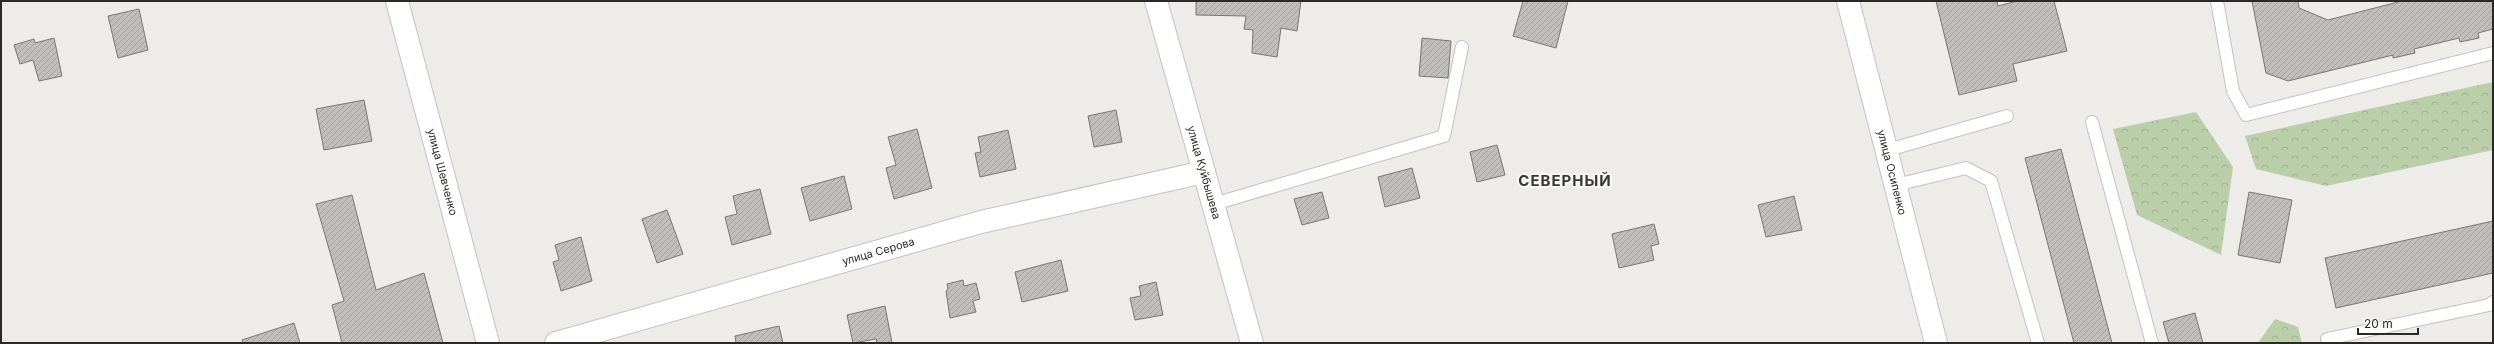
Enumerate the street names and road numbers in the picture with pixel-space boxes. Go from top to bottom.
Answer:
street label: улица Куйбышева [1184,124,1224,221]
street label: улица Шевченко [424,127,461,217]
street label: улица Осипенко [1874,128,1910,217]
street label: улица Серова [840,234,916,268]

